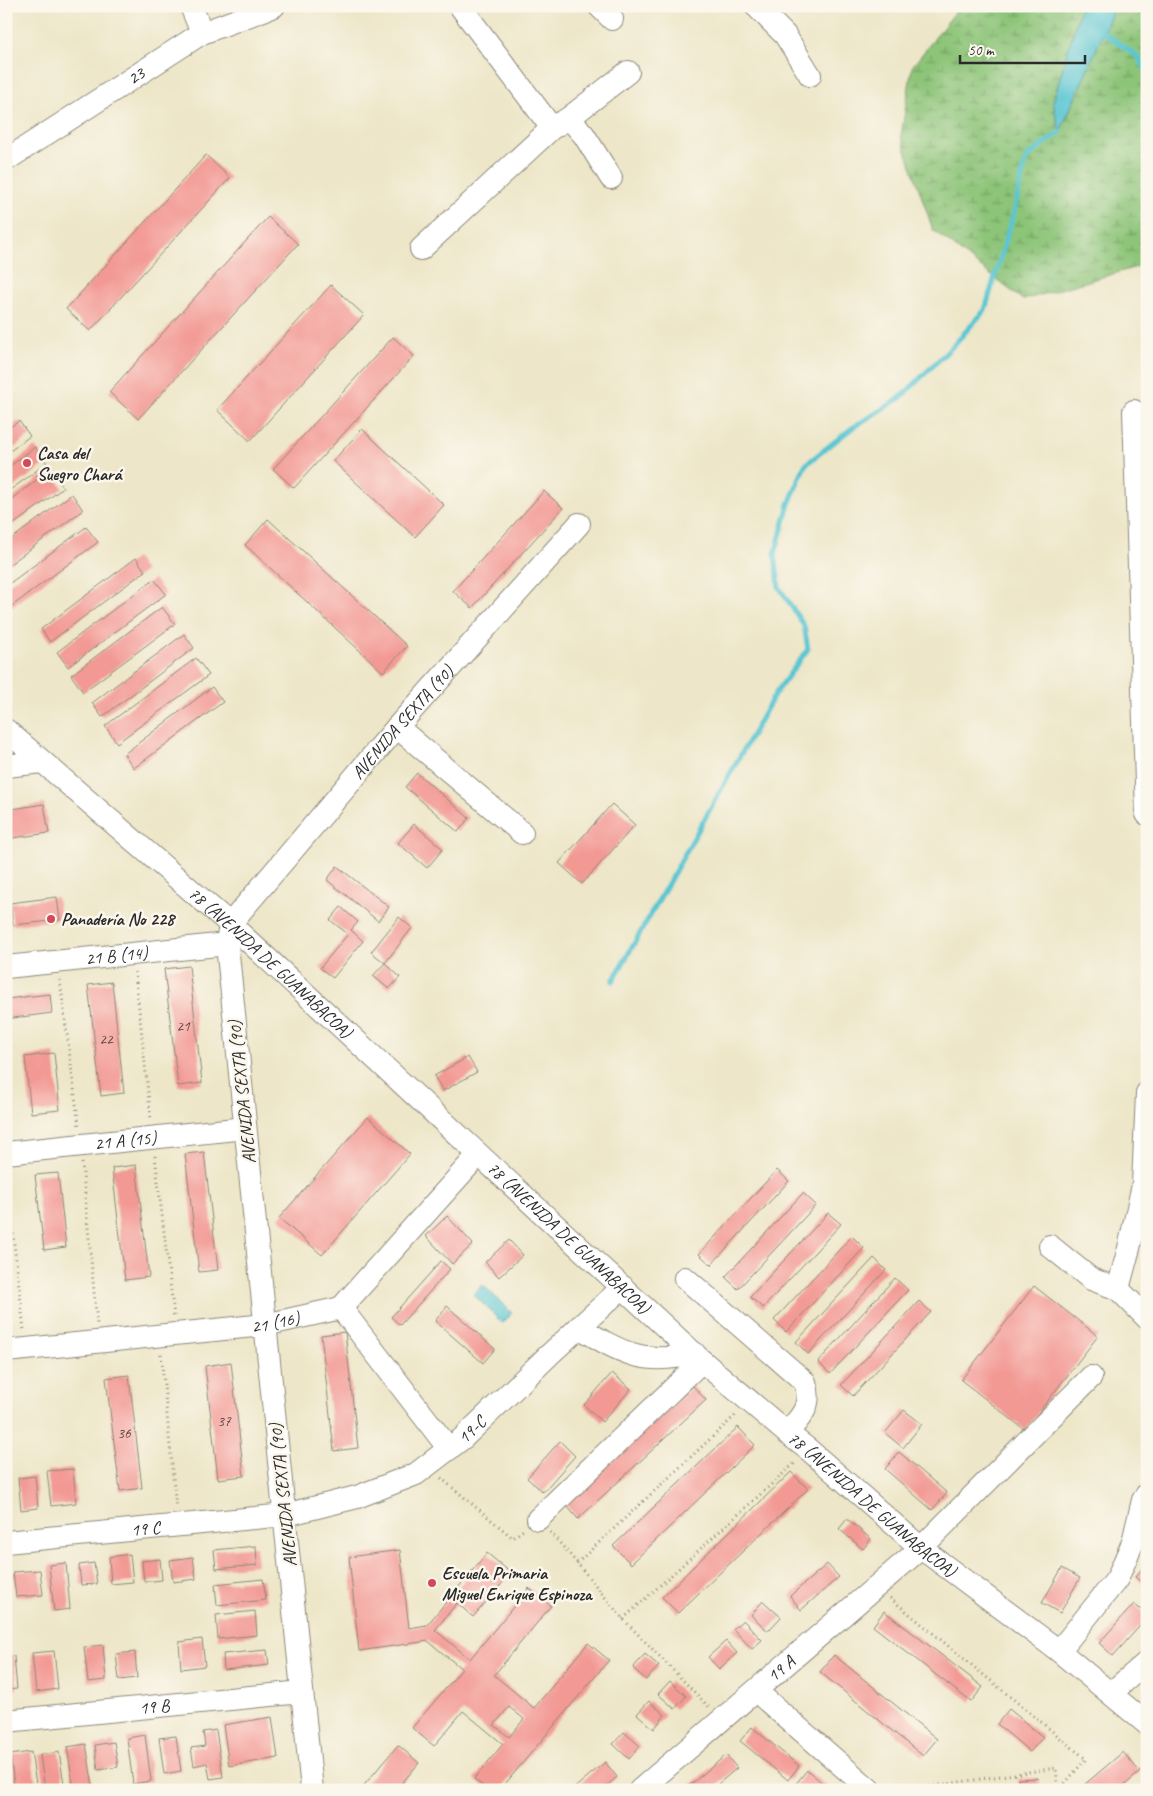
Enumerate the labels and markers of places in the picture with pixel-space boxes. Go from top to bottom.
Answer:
place label: Casa del Suegro Chará [37,442,124,485]
marker: Casa del Suegro Chará [21,457,33,469]
place label: Panadería No 228 [61,908,176,930]
marker: Panadería No 228 [45,913,57,925]
place label: Escuela Primaria Miguel Enrique Espinoza [442,1562,593,1605]
marker: Escuela Primaria Miguel Enrique Espinoza [426,1577,438,1589]

